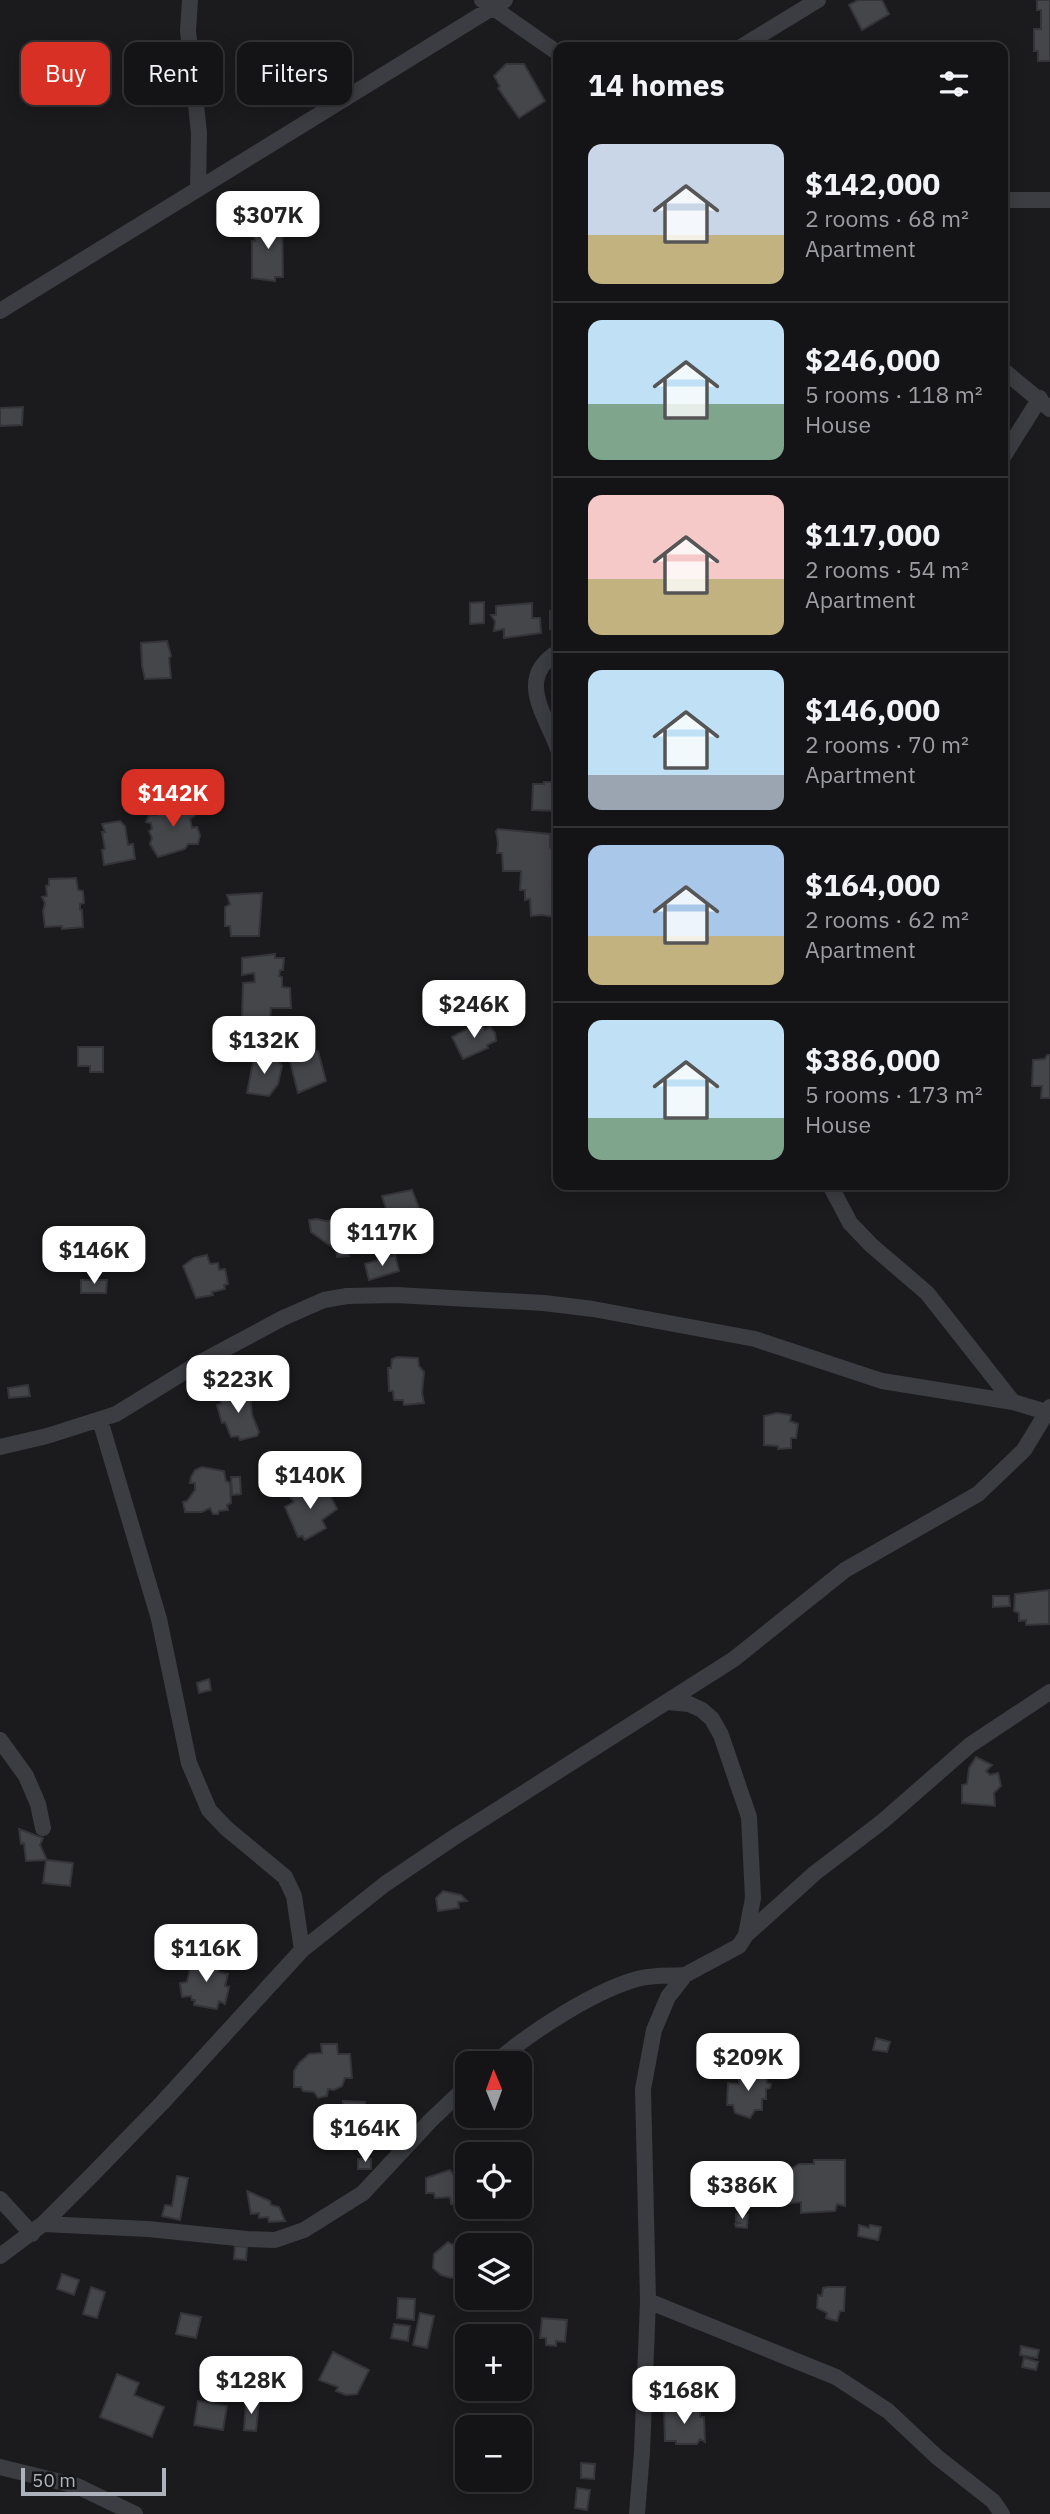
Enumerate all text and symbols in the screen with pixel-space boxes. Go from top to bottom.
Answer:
chip: Buy [21,42,110,105]
chip: Rent [124,42,223,105]
chip: Filters [237,42,352,105]
text: 14 homes [588,65,725,104]
icon: filters [935,65,973,103]
text: $142,000 [805,164,940,203]
icon: home [644,172,728,256]
pin: $307K [219,191,317,251]
text: $307K [232,199,304,229]
text: 2 rooms · 68 m² [805,203,969,233]
text: Apartment [805,233,916,263]
text: $246,000 [805,340,940,379]
icon: home [644,348,728,432]
text: 5 rooms · 118 m² [805,379,983,409]
text: House [805,409,871,439]
text: $117,000 [805,515,940,554]
icon: home [644,523,728,607]
text: 2 rooms · 54 m² [805,554,969,584]
text: Apartment [805,584,916,614]
text: $146,000 [805,690,940,729]
icon: home [644,698,728,782]
text: 2 rooms · 70 m² [805,729,969,759]
text: Apartment [805,759,916,789]
pin: $142K [124,770,222,829]
text: $142K [137,777,209,807]
text: $164,000 [805,865,940,904]
icon: home [644,873,728,957]
text: 2 rooms · 62 m² [805,904,969,934]
text: Apartment [805,934,916,964]
pin: $246K [425,981,523,1040]
text: $246K [438,988,510,1018]
pin: $132K [215,1016,313,1076]
text: $132K [228,1024,300,1054]
text: $386,000 [805,1040,940,1079]
icon: home [644,1048,728,1132]
text: 5 rooms · 173 m² [805,1079,983,1109]
text: House [805,1109,871,1139]
pin: $117K [333,1208,431,1268]
text: $117K [346,1216,418,1246]
pin: $146K [45,1226,143,1286]
text: $146K [58,1234,130,1264]
pin: $223K [189,1356,287,1415]
text: $223K [202,1363,274,1393]
pin: $140K [261,1452,359,1511]
text: $140K [274,1459,346,1489]
pin: $116K [157,1924,255,1984]
text: $116K [170,1932,242,1962]
pin: $209K [699,2034,797,2093]
text: $209K [712,2041,784,2071]
north arrow [455,2051,532,2128]
map controls [455,2051,532,2492]
pin: $164K [316,2104,414,2164]
text: $164K [329,2112,401,2142]
button: locate [455,2142,532,2219]
pin: $386K [693,2162,791,2221]
text: $386K [706,2169,778,2199]
button: layers [455,2233,532,2310]
button: + [455,2324,532,2401]
pin: $128K [202,2356,300,2416]
text: $128K [215,2364,287,2394]
pin: $168K [635,2366,733,2426]
text: $168K [648,2374,720,2404]
button: − [455,2415,532,2492]
scale bar [21,2465,166,2497]
text: 50 m [32,2468,76,2492]

